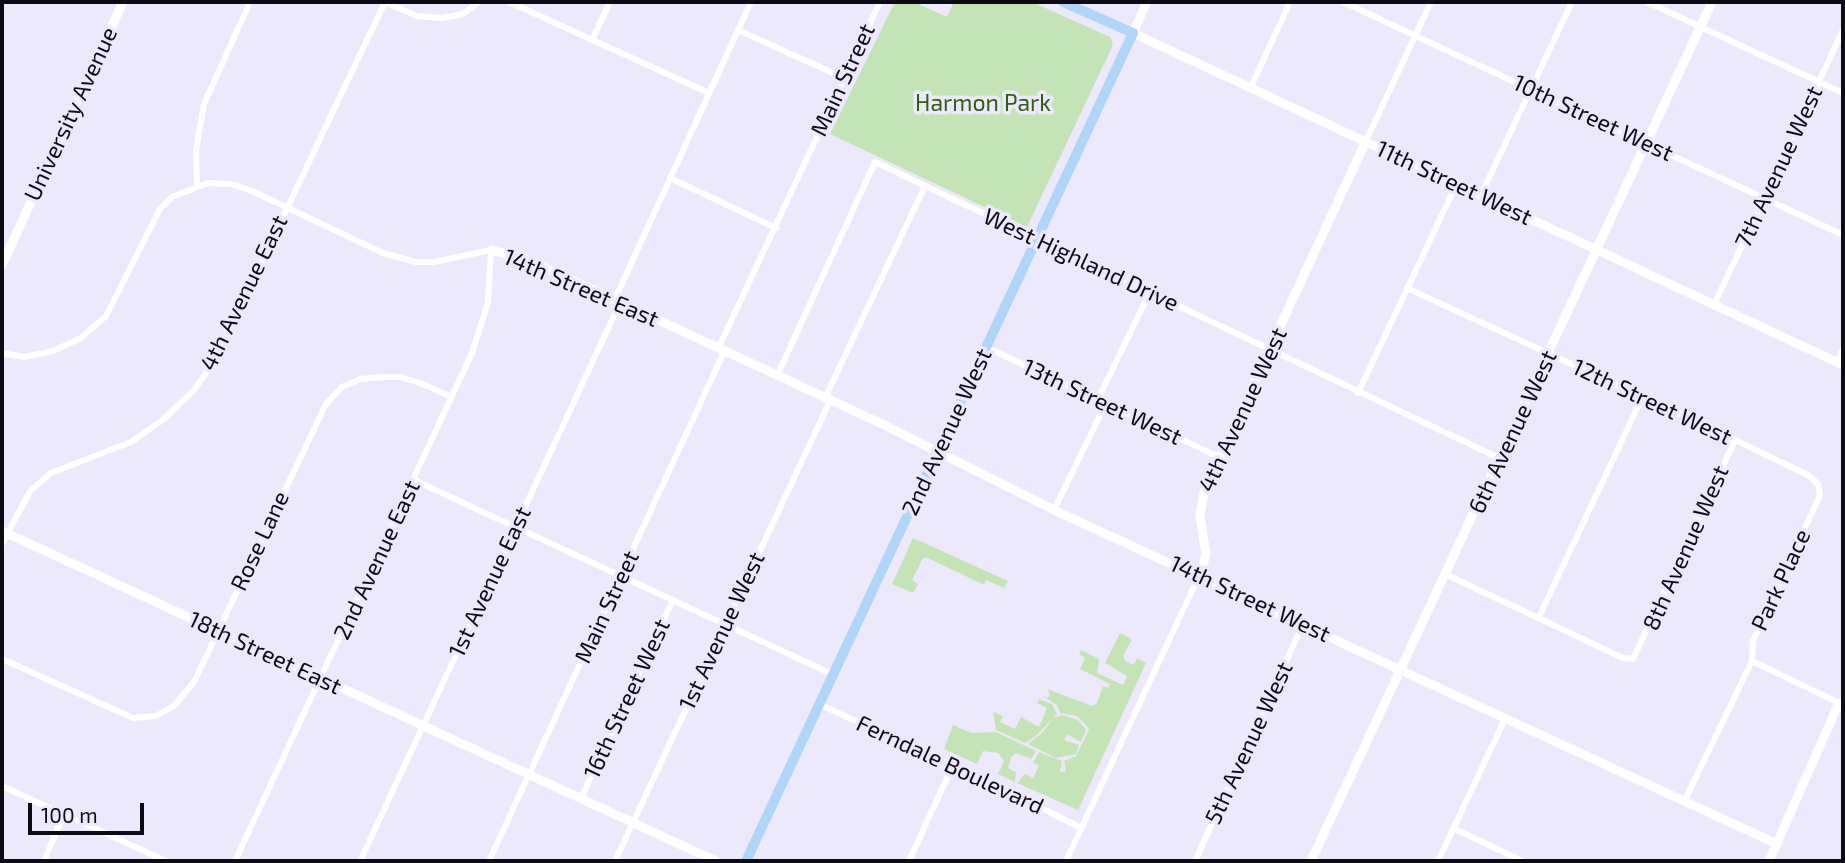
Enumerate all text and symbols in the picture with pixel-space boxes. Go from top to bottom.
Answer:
street label: Main Street [805,19,881,141]
street label: University Avenue [19,23,123,205]
street label: 10th Street West [1509,69,1677,167]
street label: 7th Avenue West [1729,82,1829,252]
park label: Harmon Park [915,89,1051,117]
street label: 11th Street West [1372,135,1536,231]
street label: West Highland Drive [979,203,1183,317]
street label: 4th Avenue East [194,211,294,375]
street label: 14th Street East [499,243,663,333]
street label: 4th Avenue West [1193,324,1293,496]
street label: 2nd Avenue West [896,344,998,520]
street label: 6th Avenue West [1463,346,1563,518]
street label: 13th Street West [1018,353,1186,451]
street label: 12th Street West [1568,353,1736,451]
street label: 8th Avenue West [1637,461,1735,635]
street label: 2nd Avenue East [328,476,426,644]
street label: Rose Lane [225,487,295,595]
street label: 1st Avenue East [443,502,537,662]
street label: Park Place [1746,525,1816,635]
street label: Main Street [569,546,645,668]
street label: 1st Avenue West [673,548,771,714]
street label: 14th Street West [1165,550,1335,648]
street label: 18th Street East [184,606,346,700]
street label: 16th Street West [578,615,676,783]
street label: 5th Avenue West [1199,657,1299,829]
street label: Ferndale Boulevard [852,709,1048,821]
scale bar [32,790,147,834]
text: 100 m [41,802,98,827]

